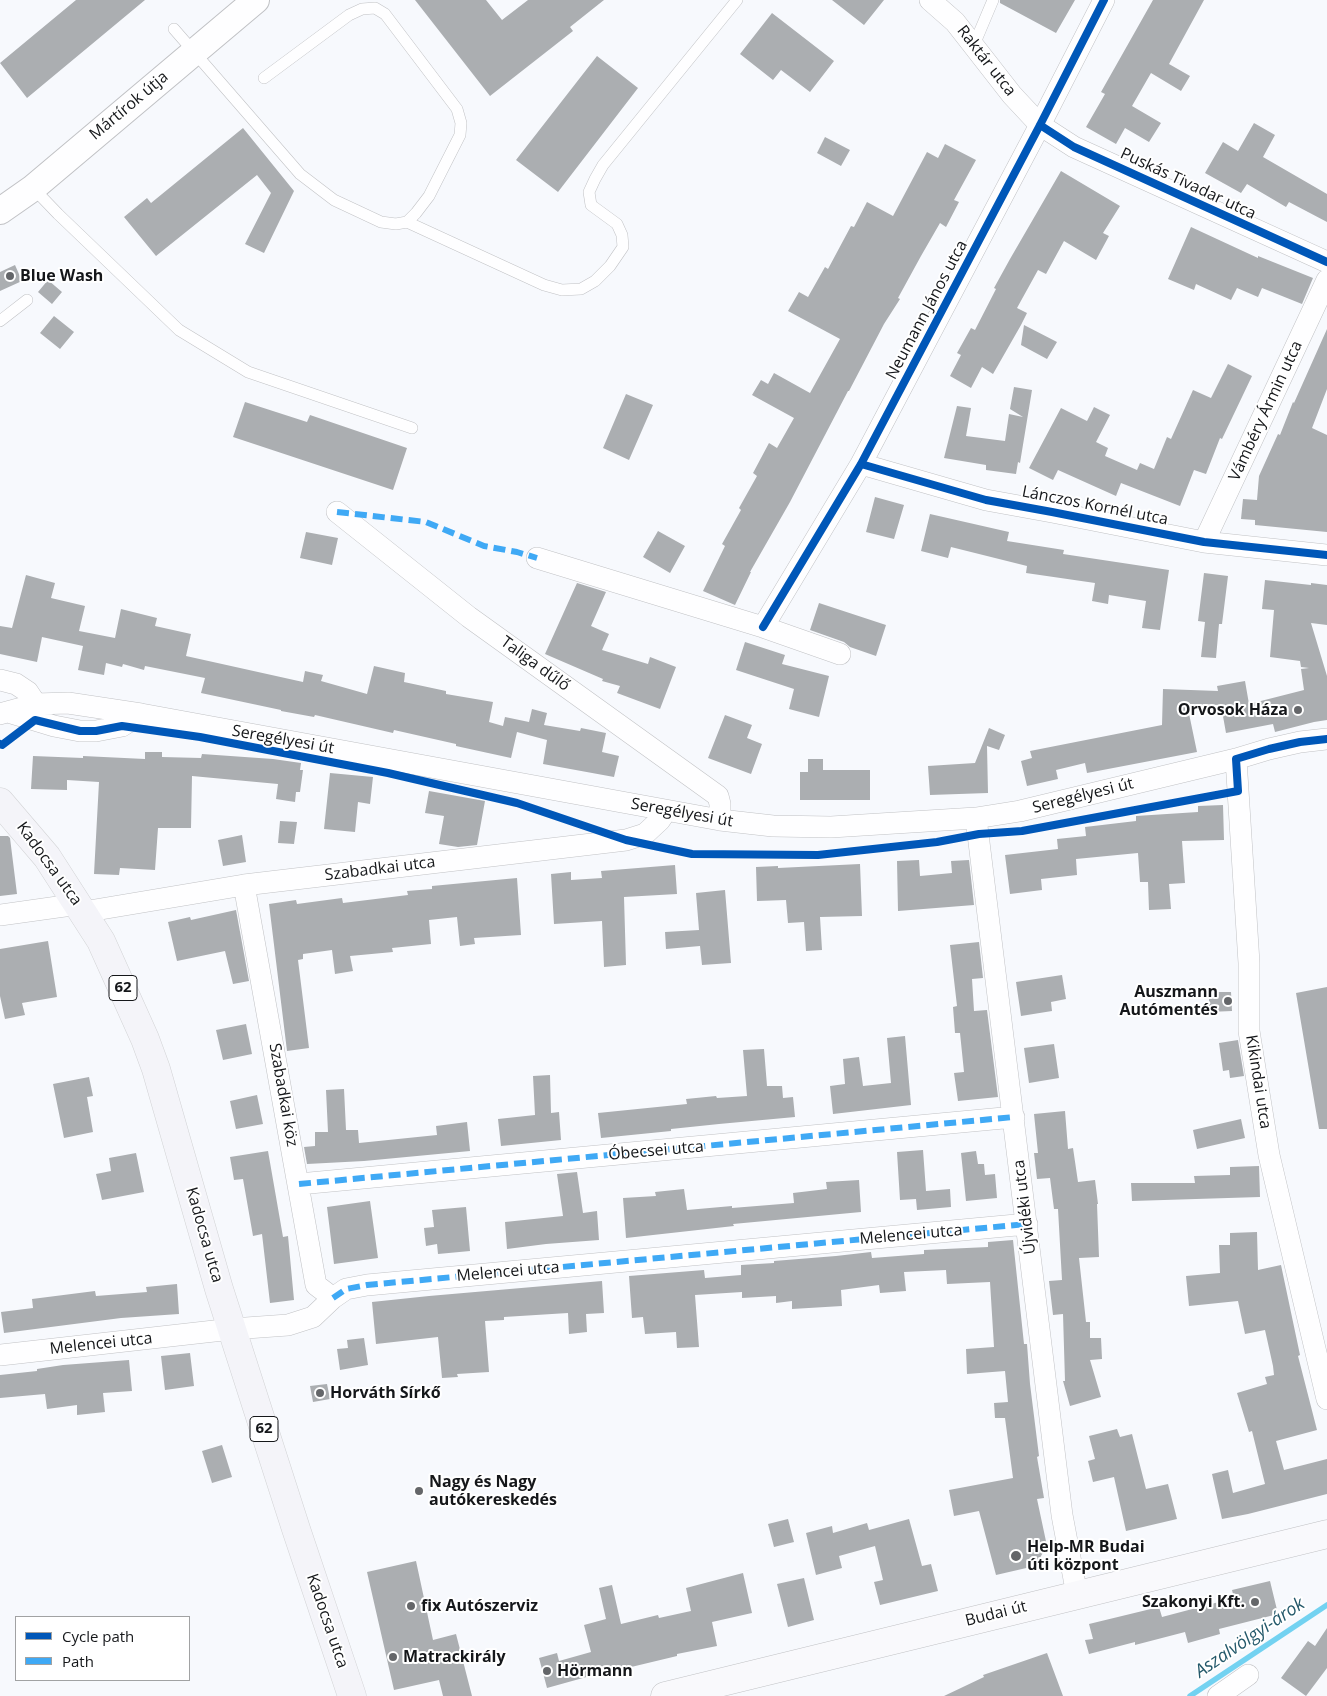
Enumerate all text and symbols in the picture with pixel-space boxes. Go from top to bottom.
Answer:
street label: Raktár utca [952,22,1020,100]
street label: Mártírok útja [86,68,172,144]
street label: Puskás Tivadar utca [1117,144,1259,224]
street label: Neumann János utca [882,237,972,383]
place label: Blue Wash [20,266,103,286]
marker: Blue Wash [4,270,16,282]
street label: Vámbéry Ármin utca [1225,338,1307,484]
street label: Lánczos Kornél utca [1020,482,1170,530]
street label: Taliga dűlő [497,632,573,696]
place label: Orvosok Háza [1178,700,1288,720]
marker: Orvosok Háza [1292,704,1304,716]
street label: Seregélyesi út [230,722,336,758]
street label: Seregélyesi út [1031,774,1135,818]
street label: Seregélyesi út [629,795,735,831]
street label: Kadocsa utca [12,819,86,909]
street label: Szabadkai utca [324,853,436,885]
road number: 62 [109,976,137,1000]
place label: Auszmann Autómentés [1120,982,1218,1020]
marker: Auszmann Autómentés [1222,995,1234,1007]
street label: Kikindai utca [1241,1034,1275,1130]
street label: Szabadkai köz [264,1042,302,1148]
street label: Óbecsei utca [607,1137,705,1165]
street label: Újvidéki utca [1010,1159,1040,1255]
street label: Kadocsa utca [181,1185,227,1285]
street label: Melencei utca [859,1221,963,1249]
street label: Melencei utca [456,1258,560,1286]
street label: Melencei utca [49,1329,153,1359]
place label: Horváth Sírkő [330,1383,441,1403]
marker: Horváth Sírkő [314,1387,326,1399]
road number: 62 [250,1416,278,1442]
place label: Nagy és Nagy autókereskedés [429,1472,557,1510]
marker: Nagy és Nagy autókereskedés [413,1485,425,1497]
place label: Help-MR Budai úti központ [1027,1537,1145,1575]
marker: Help-MR Budai úti központ [1009,1549,1023,1563]
street label: Kadocsa utca [302,1571,352,1671]
place label: Szakonyi Kft. [1142,1592,1245,1612]
water label: Aszalvölgyi-árok [1191,1593,1309,1683]
place label: fix Autószerviz [421,1596,538,1616]
marker: Szakonyi Kft. [1249,1596,1261,1608]
street label: Budai út [963,1597,1029,1631]
marker: fix Autószerviz [405,1600,417,1612]
legend [15,1616,190,1681]
text: Cycle path [62,1626,134,1646]
place label: Matrackirály [403,1647,506,1667]
text: Path [62,1651,94,1671]
marker: Matrackirály [387,1651,399,1663]
place label: Hörmann [557,1661,633,1681]
marker: Hörmann [541,1665,553,1677]

